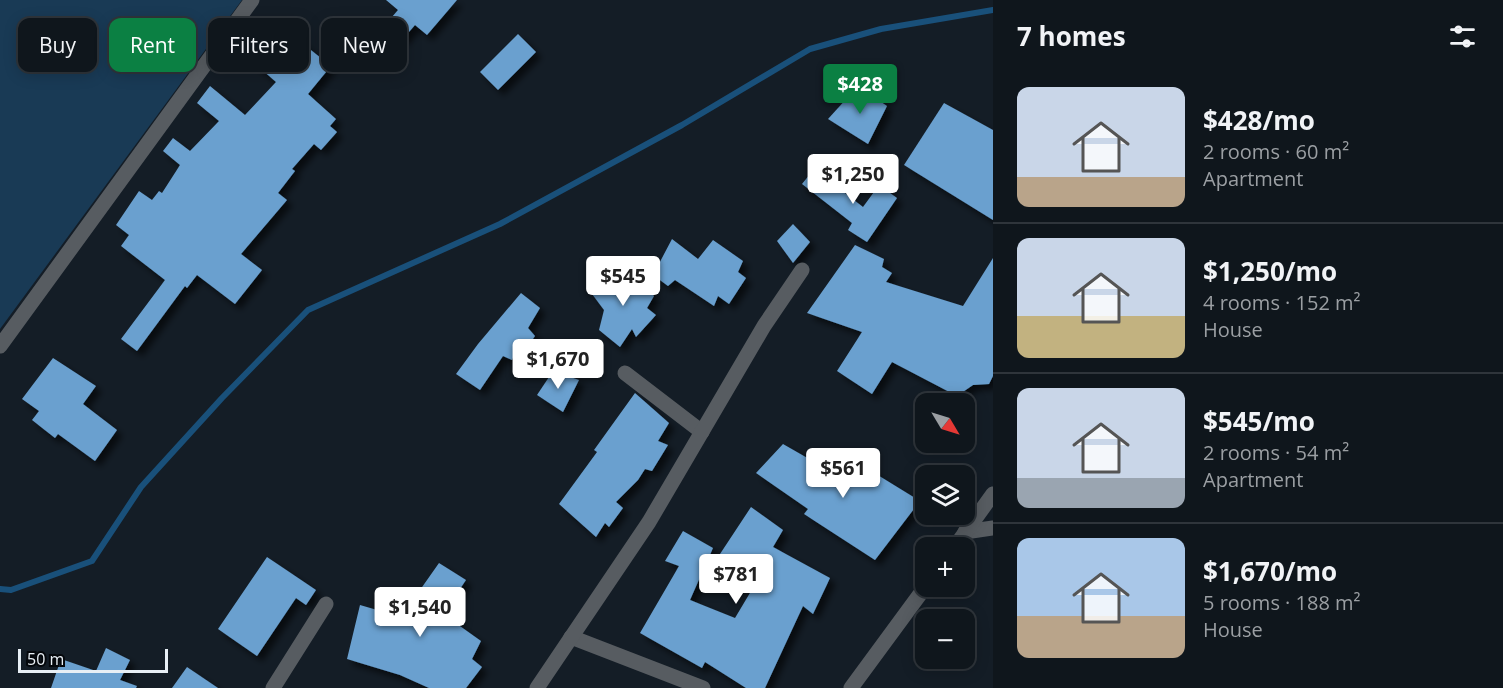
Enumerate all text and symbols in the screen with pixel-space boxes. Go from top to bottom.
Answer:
chip: Buy [18,18,97,72]
chip: Rent [109,18,196,72]
chip: Filters [208,18,309,72]
chip: New [321,18,407,72]
text: 7 homes [1017,18,1126,54]
icon: filters [1446,20,1479,53]
pin: $428 [824,64,896,115]
text: $428 [837,70,883,97]
text: $428/mo [1203,102,1315,138]
icon: home [1065,111,1137,183]
text: 2 rooms · 60 m² [1203,138,1349,165]
pin: $1,250 [804,154,902,205]
text: $1,250 [822,160,884,187]
text: Apartment [1203,165,1303,192]
text: $1,250/mo [1203,253,1337,289]
pin: $545 [587,256,659,307]
text: $545 [600,262,646,289]
icon: home [1065,262,1137,334]
text: 4 rooms · 152 m² [1203,289,1361,316]
text: House [1203,316,1263,343]
pin: $1,670 [509,339,607,390]
text: $1,670 [527,345,589,372]
north arrow [915,393,975,453]
map controls [915,393,975,669]
text: $545/mo [1203,403,1315,439]
icon: home [1065,412,1137,484]
text: 2 rooms · 54 m² [1203,439,1349,466]
pin: $561 [807,448,879,499]
text: $561 [820,454,866,481]
button: layers [915,465,975,525]
text: Apartment [1203,466,1303,493]
button: + [915,537,975,597]
text: $1,670/mo [1203,553,1337,589]
pin: $781 [700,554,772,605]
text: $781 [713,560,759,587]
icon: home [1065,562,1137,634]
pin: $1,540 [371,587,469,638]
text: 5 rooms · 188 m² [1203,589,1361,616]
text: $1,540 [389,593,451,620]
button: − [915,609,975,669]
text: House [1203,616,1263,643]
scale bar [18,646,168,674]
text: 50 m [27,648,64,670]

